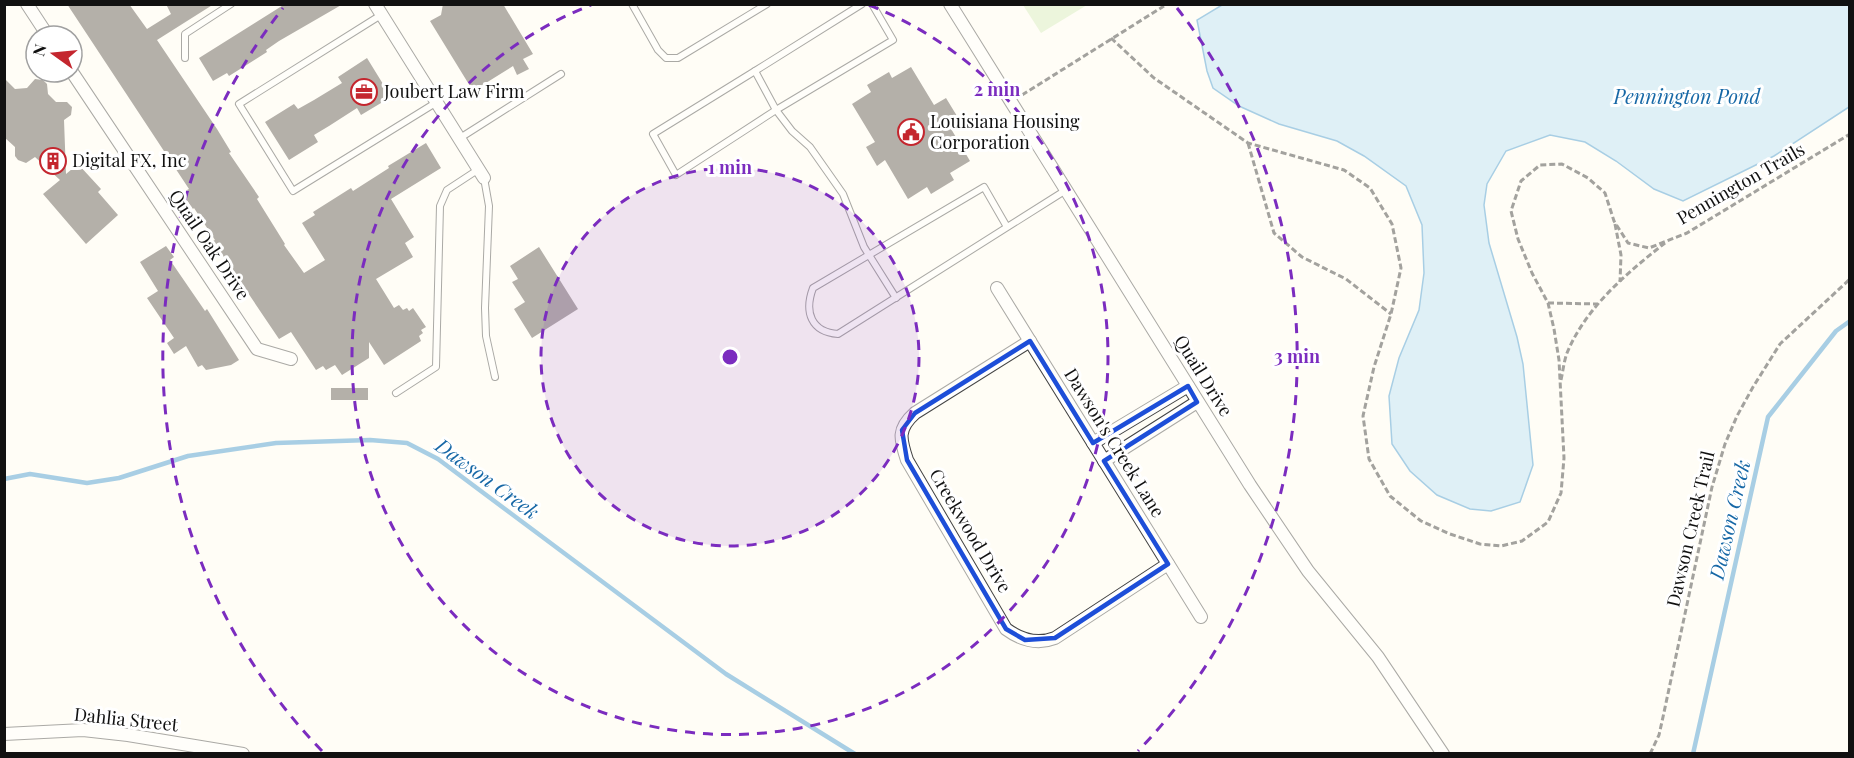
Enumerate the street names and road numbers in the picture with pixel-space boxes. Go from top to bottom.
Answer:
street label: Pennington Trails [1672,137,1809,230]
street label: Quail Oak Drive [164,185,256,304]
street label: Quail Drive [1169,330,1238,421]
street label: Dawson's Creek Lane [1059,363,1170,522]
street label: Dawson Creek Trail [1660,448,1720,609]
street label: Creekwood Drive [924,464,1017,597]
street label: Dahlia Street [73,702,180,736]

